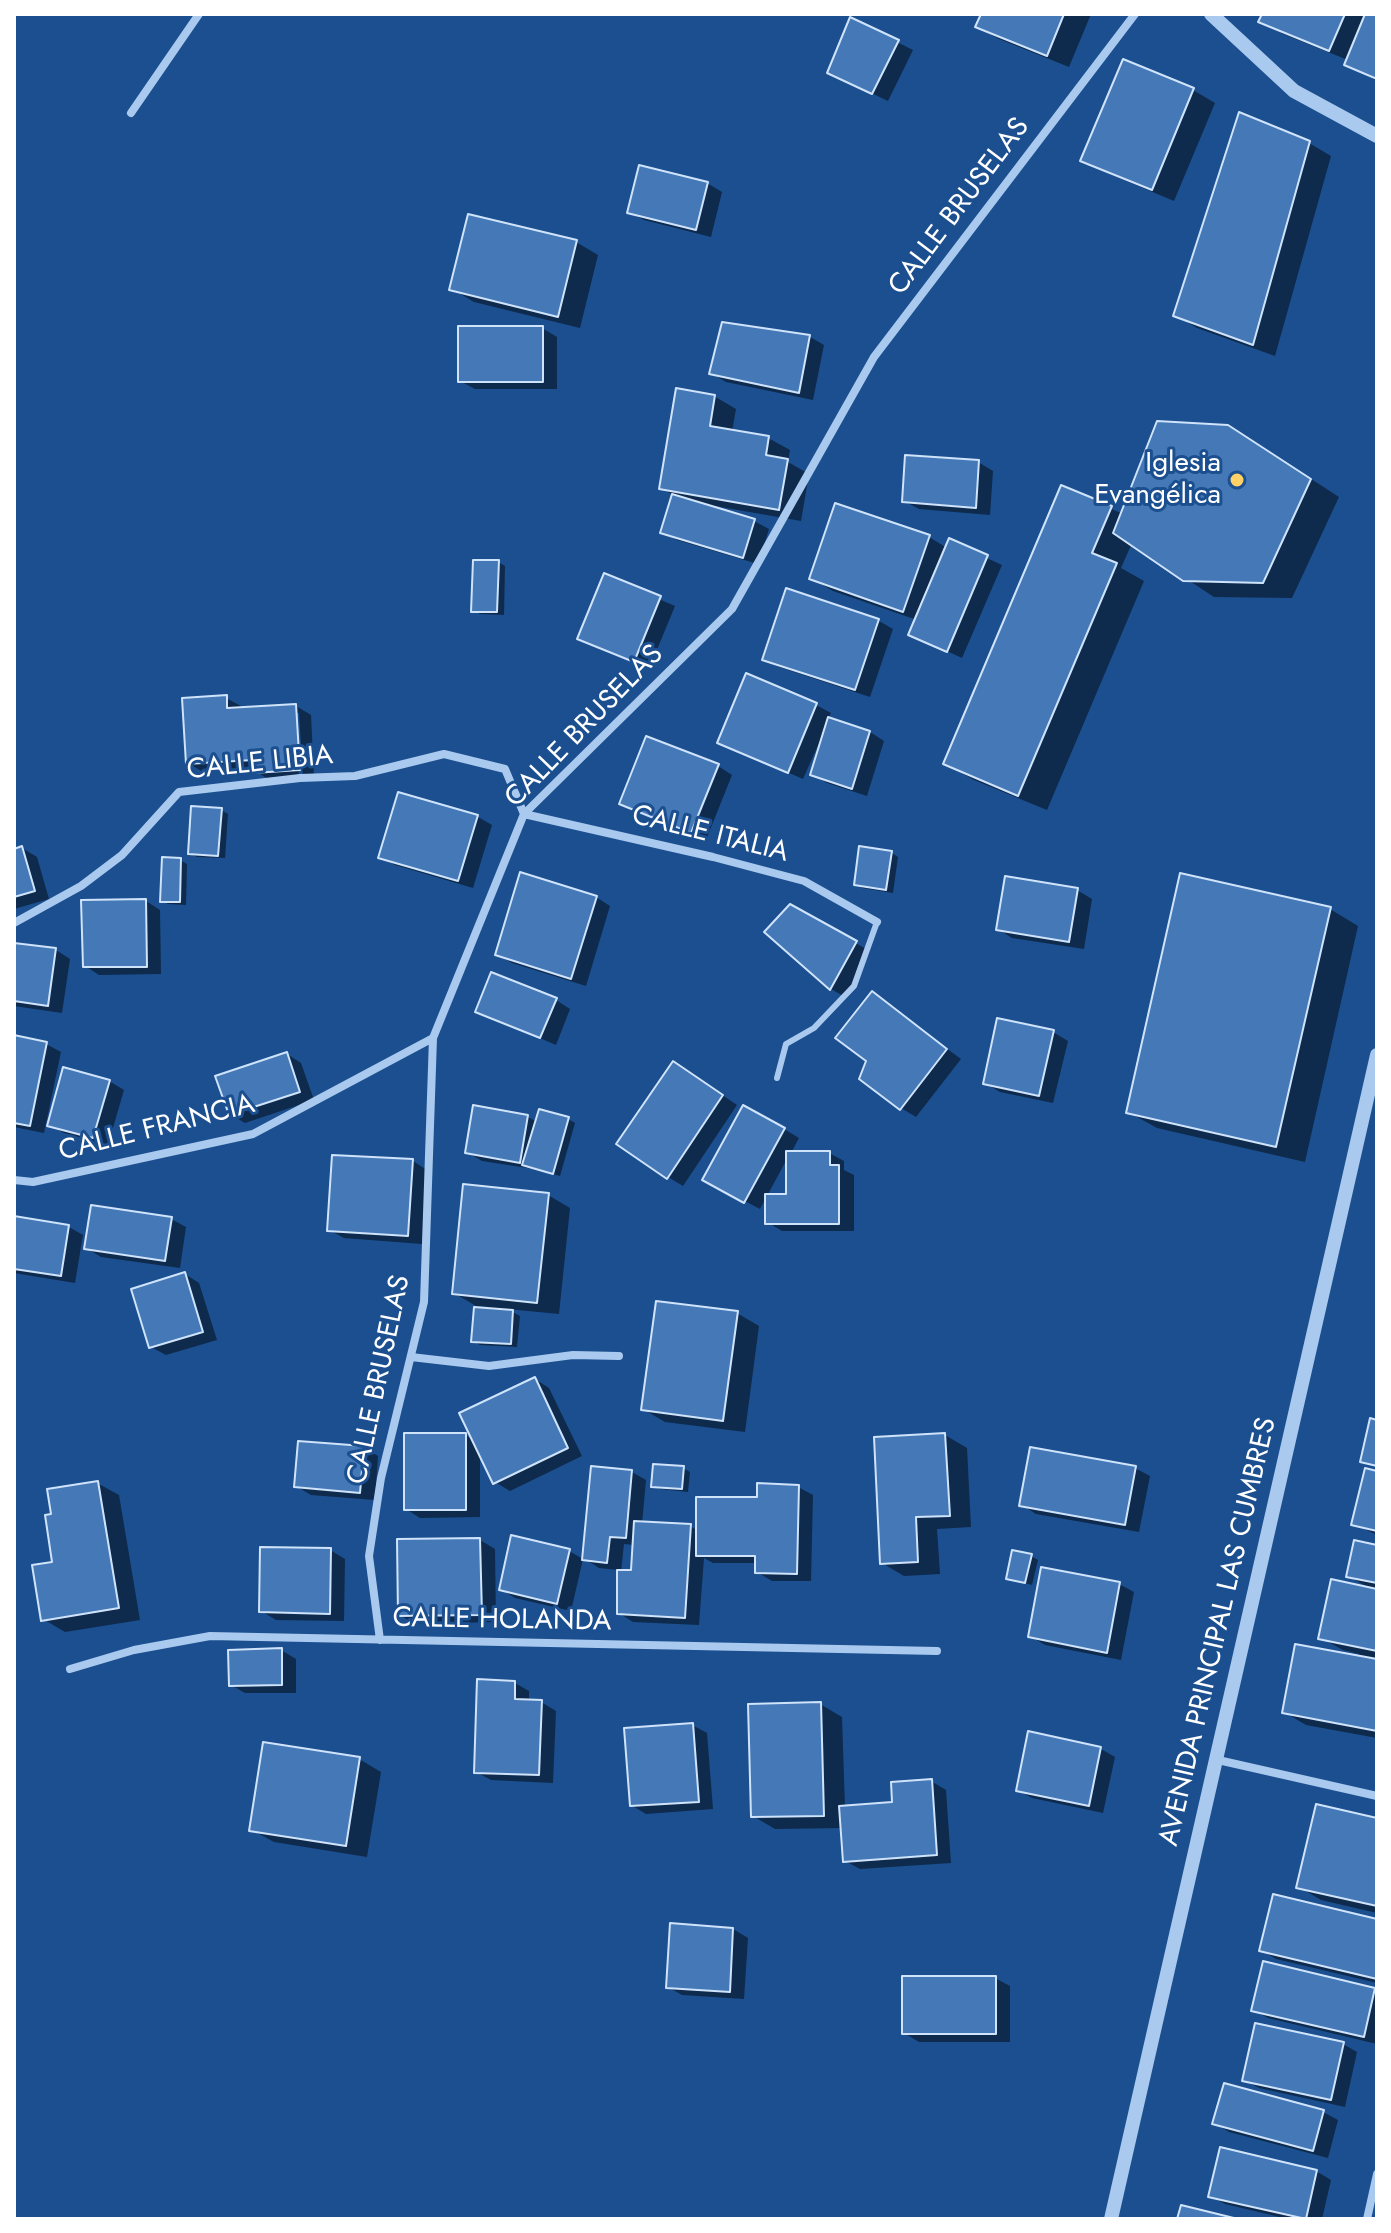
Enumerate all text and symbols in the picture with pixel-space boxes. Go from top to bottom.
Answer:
street label: CALLE BRUSELAS [882,112,1038,302]
place label: Iglesia Evangélica [1094,447,1221,513]
marker: Iglesia Evangélica [1228,471,1246,489]
street label: CALLE BRUSELAS [499,639,671,815]
street label: CALLE LIBIA [185,740,335,788]
street label: CALLE ITALIA [628,799,792,871]
street label: CALLE FRANCIA [56,1088,258,1170]
street label: CALLE BRUSELAS [341,1272,419,1488]
street label: AVENIDA PRINCIPAL LAS CUMBRES [1153,1414,1285,1850]
street label: CALLE HOLANDA [392,1602,612,1640]

